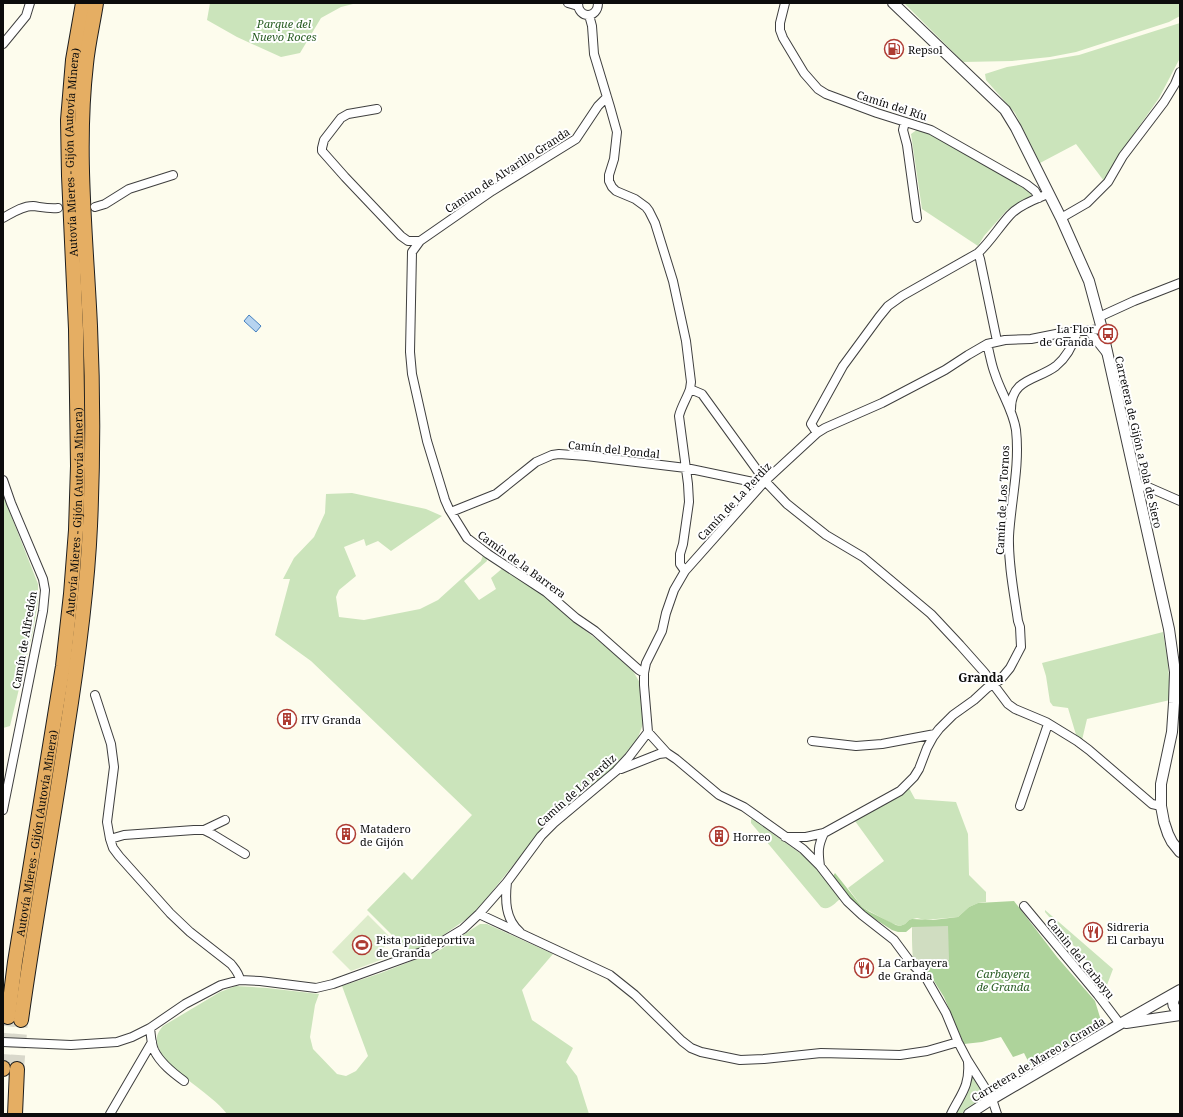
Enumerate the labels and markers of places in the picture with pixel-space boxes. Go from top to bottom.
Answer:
fuel station icon: Repsol [883,38,905,60]
place label: Repsol [908,42,943,57]
place label: La Flor de Granda [1039,321,1095,349]
bus stop icon: La Flor de Granda [1097,323,1119,345]
building icon: ITV Granda [276,708,298,730]
place label: ITV Granda [301,712,361,727]
place label: Matadero de Gijón [360,821,411,849]
building icon: Matadero de Gijón [335,823,357,845]
building icon: Horreo [708,825,730,847]
place label: Horreo [733,829,771,844]
place label: Sidreria El Carbayu [1107,919,1164,947]
restaurant icon: Sidreria El Carbayu [1082,921,1104,943]
place label: Pista polideportiva de Granda [376,932,475,960]
sports icon: Pista polideportiva de Granda [351,934,373,956]
place label: La Carbayera de Granda [878,955,948,983]
restaurant icon: La Carbayera de Granda [853,957,875,979]

